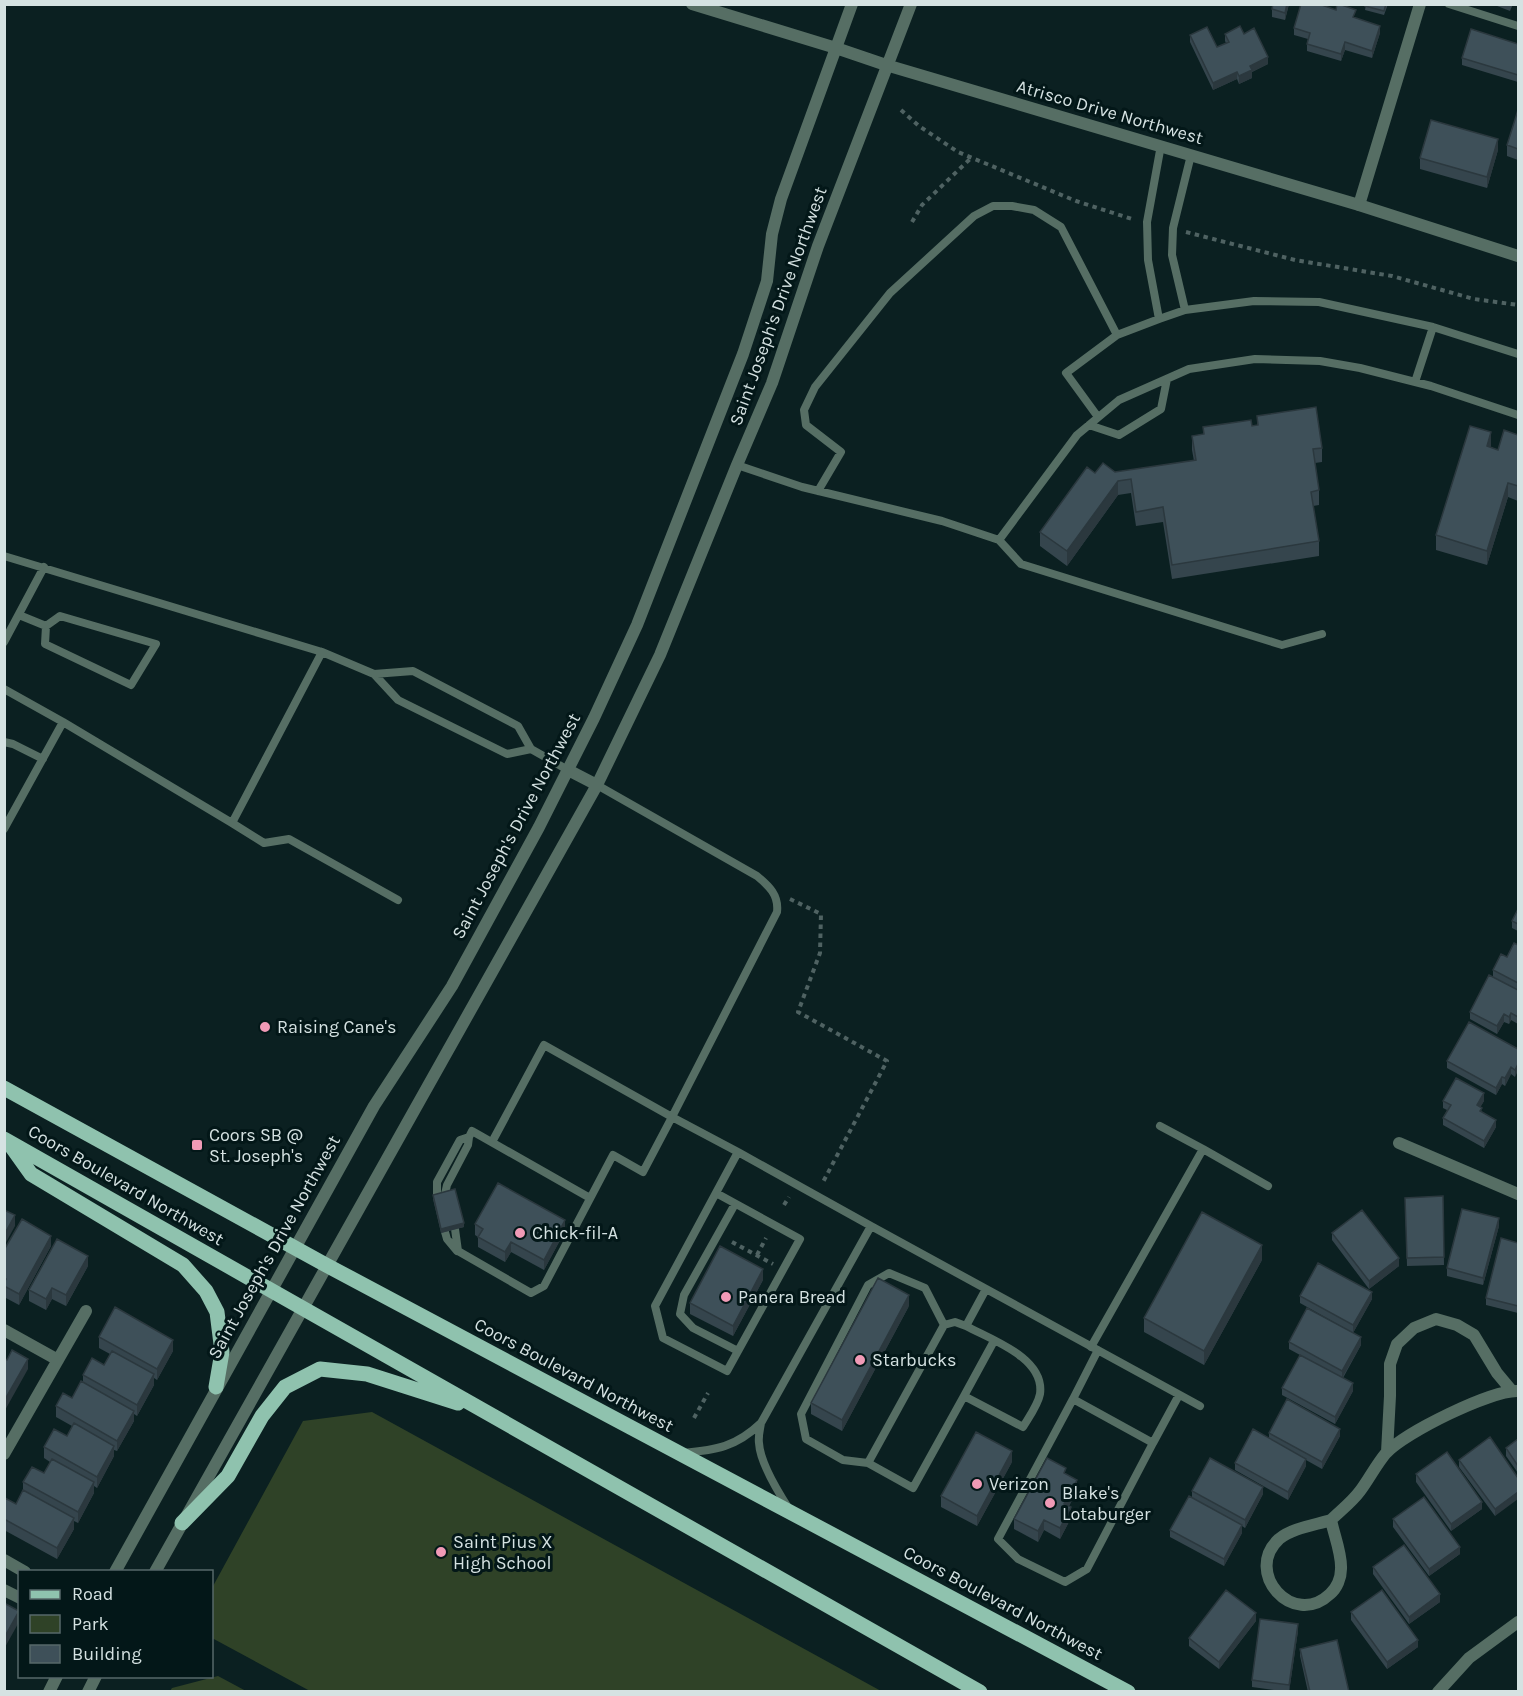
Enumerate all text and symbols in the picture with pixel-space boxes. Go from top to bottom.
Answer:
street label: Atrisco Drive Northwest [1014,75,1206,149]
street label: Saint Joseph's Drive Northwest [724,183,832,428]
street label: Saint Joseph's Drive Northwest [447,709,585,943]
place label: Raising Cane's [277,1016,396,1038]
marker: Raising Cane's [258,1020,272,1034]
street label: Coors Boulevard Northwest [24,1120,228,1250]
place label: Coors SB @ St. Joseph's [209,1124,303,1167]
street label: Saint Joseph's Drive Northwest [203,1131,345,1363]
marker: Coors SB @ St. Joseph's [190,1138,204,1152]
place label: Chick-fil-A [532,1222,618,1244]
marker: Chick-fil-A [513,1226,527,1240]
place label: Panera Bread [738,1286,846,1308]
marker: Panera Bread [719,1290,733,1304]
street label: Coors Boulevard Northwest [471,1313,678,1437]
place label: Starbucks [872,1349,957,1371]
marker: Starbucks [853,1353,867,1367]
place label: Verizon [989,1473,1049,1495]
marker: Verizon [970,1477,984,1491]
place label: Blake's Lotaburger [1062,1482,1151,1525]
marker: Blake's Lotaburger [1043,1496,1057,1510]
place label: Saint Pius X High School [453,1531,553,1574]
street label: Coors Boulevard Northwest [900,1541,1107,1665]
marker: Saint Pius X High School [434,1545,448,1559]
legend [18,1570,213,1678]
text: Road [72,1583,113,1605]
text: Park [72,1613,109,1635]
text: Building [72,1643,142,1665]

